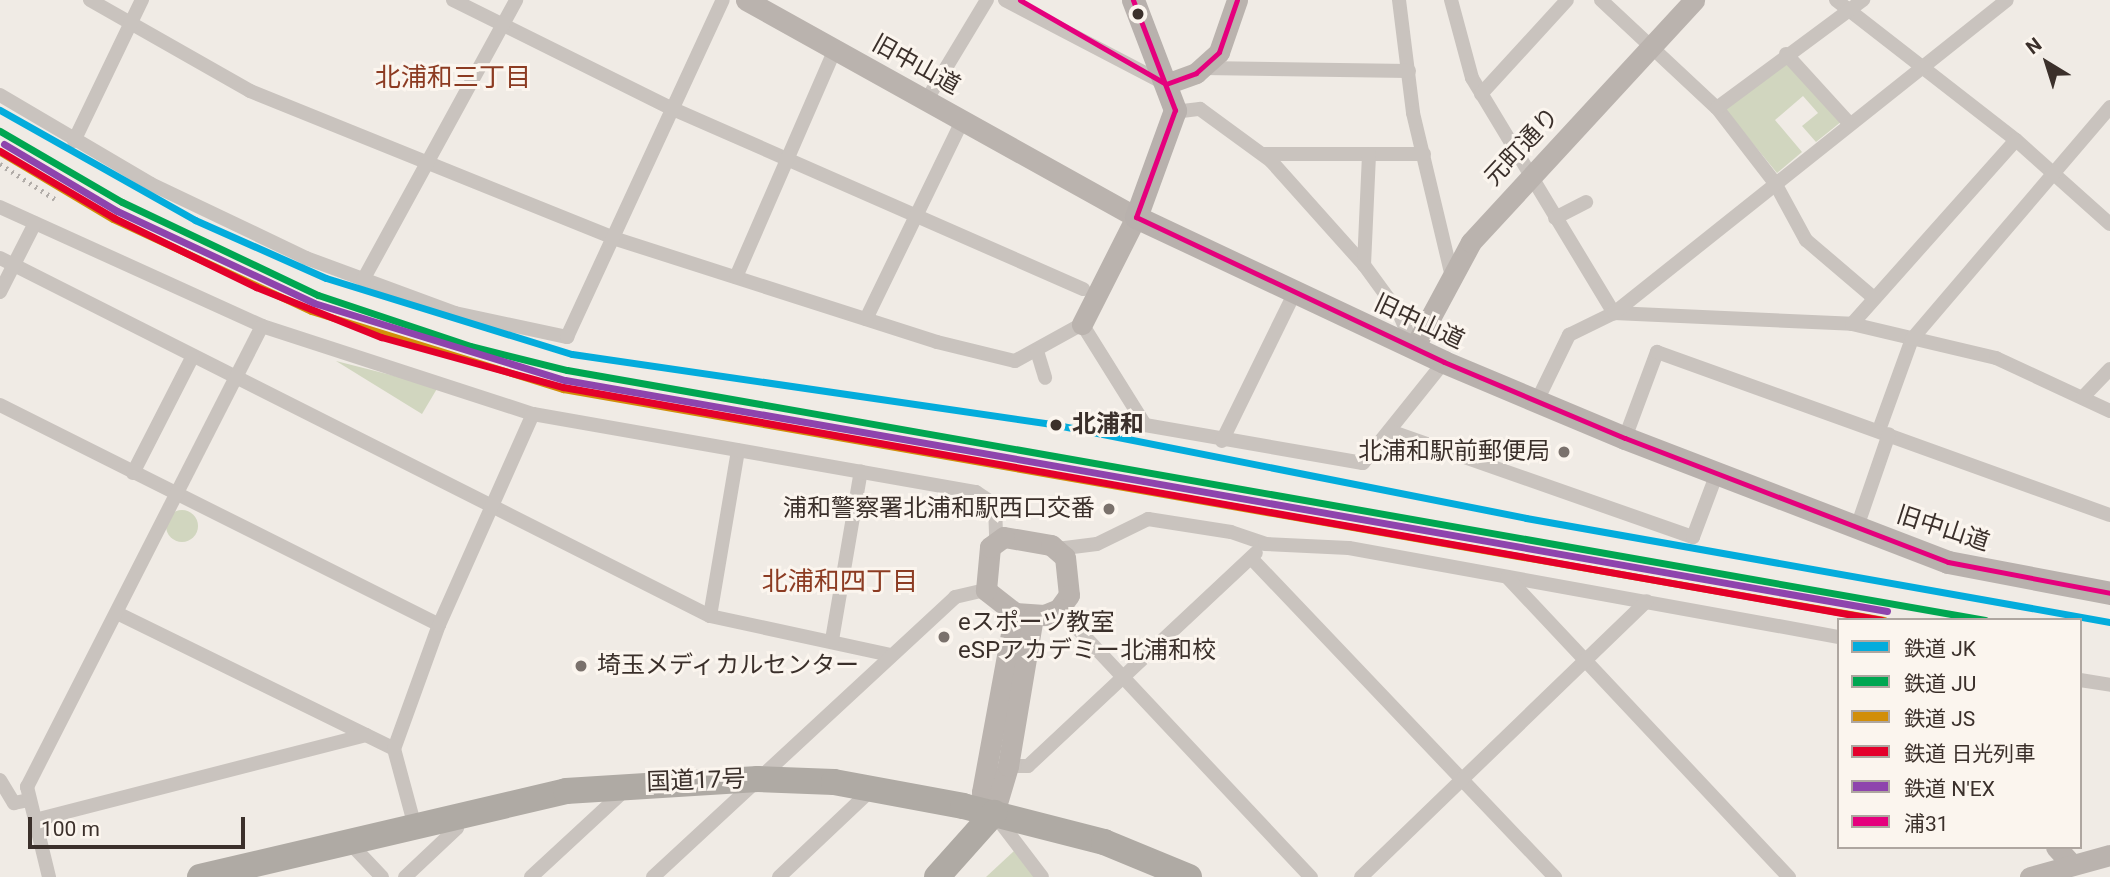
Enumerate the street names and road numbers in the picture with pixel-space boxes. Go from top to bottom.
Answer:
street label: 旧中山道 [867,29,965,101]
street label: 元町通り [1479,102,1565,192]
street label: 旧中山道 [1369,289,1469,355]
street label: 旧中山道 [1893,500,1993,558]
street label: 国道17号 [646,765,746,797]

